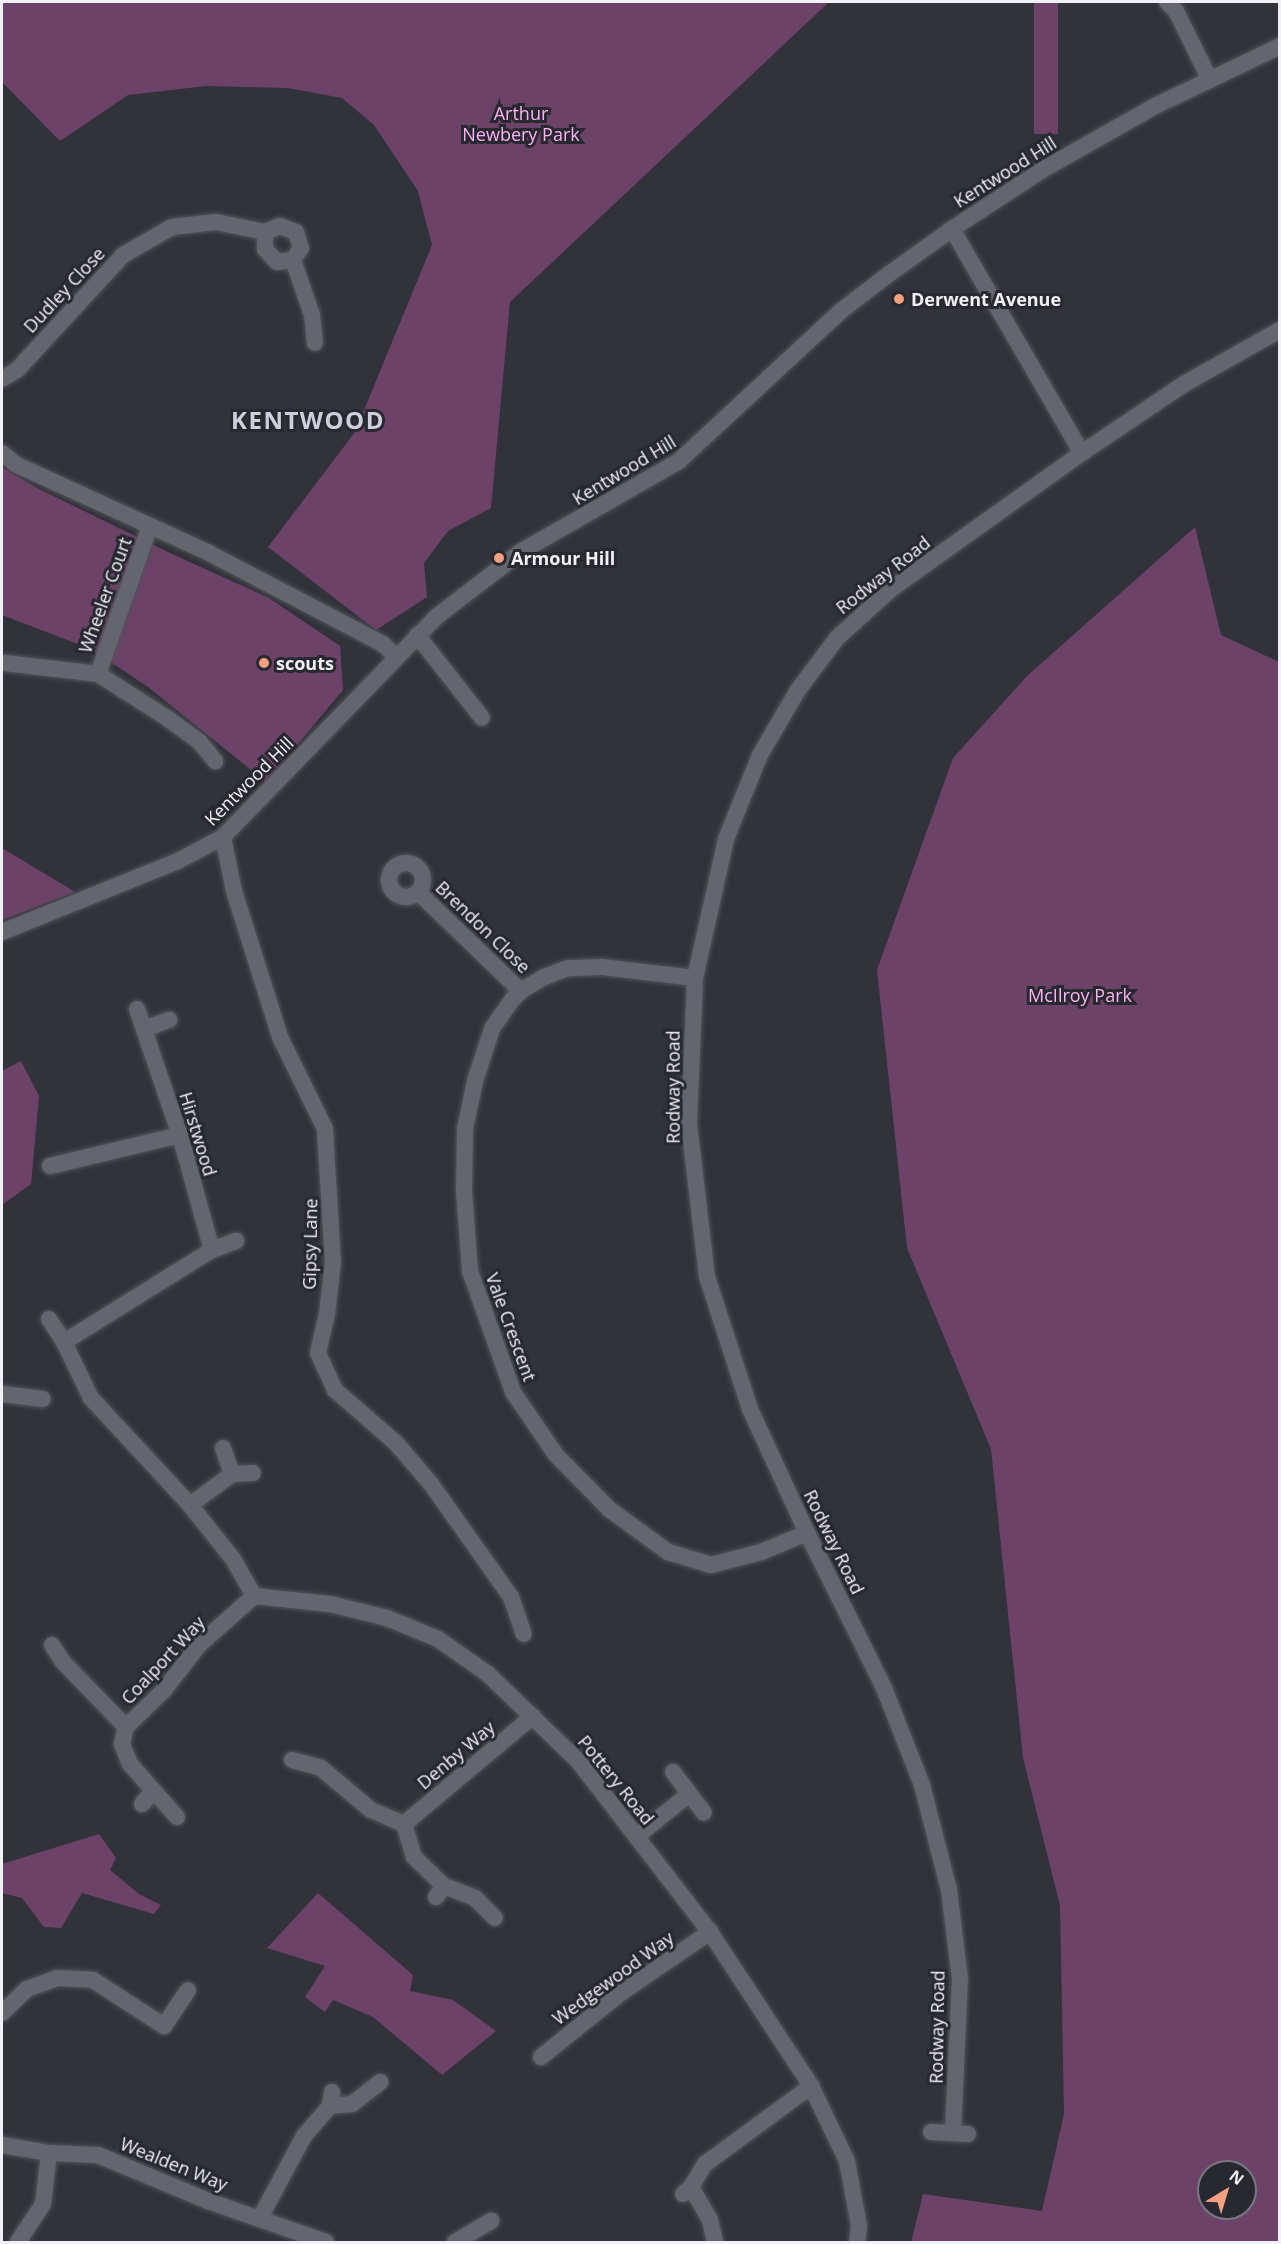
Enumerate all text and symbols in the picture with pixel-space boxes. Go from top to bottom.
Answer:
park label: Arthur Newbery Park [462,103,580,146]
street label: Kentwood Hill [950,132,1060,212]
street label: Dudley Close [19,243,109,337]
place label: Derwent Avenue [911,288,1061,310]
marker: Derwent Avenue [892,292,906,306]
district label: KENTWOOD [231,406,385,434]
street label: Kentwood Hill [568,431,680,509]
street label: Rodway Road [832,532,934,618]
street label: Wheeler Court [74,534,136,656]
place label: Armour Hill [511,547,615,569]
marker: Armour Hill [492,551,506,565]
place label: scouts [276,652,334,674]
marker: scouts [257,656,271,670]
street label: Kentwood Hill [200,732,298,830]
street label: Brendon Close [431,876,535,978]
park label: McIlroy Park [1028,984,1132,1006]
street label: Rodway Road [662,1030,684,1144]
street label: Hirstwood [175,1089,221,1179]
street label: Gipsy Lane [298,1198,322,1290]
street label: Vale Crescent [481,1270,541,1384]
street label: Rodway Road [799,1486,869,1598]
street label: Coalport Way [117,1611,209,1709]
street label: Denby Way [413,1716,499,1794]
street label: Pottery Road [573,1731,659,1829]
street label: Wedgewood Way [548,1927,678,2029]
street label: Rodway Road [925,1970,949,2084]
street label: Wealden Way [117,2133,231,2195]
north arrow [1197,2160,1257,2220]
text: N [1225,2165,1249,2190]

